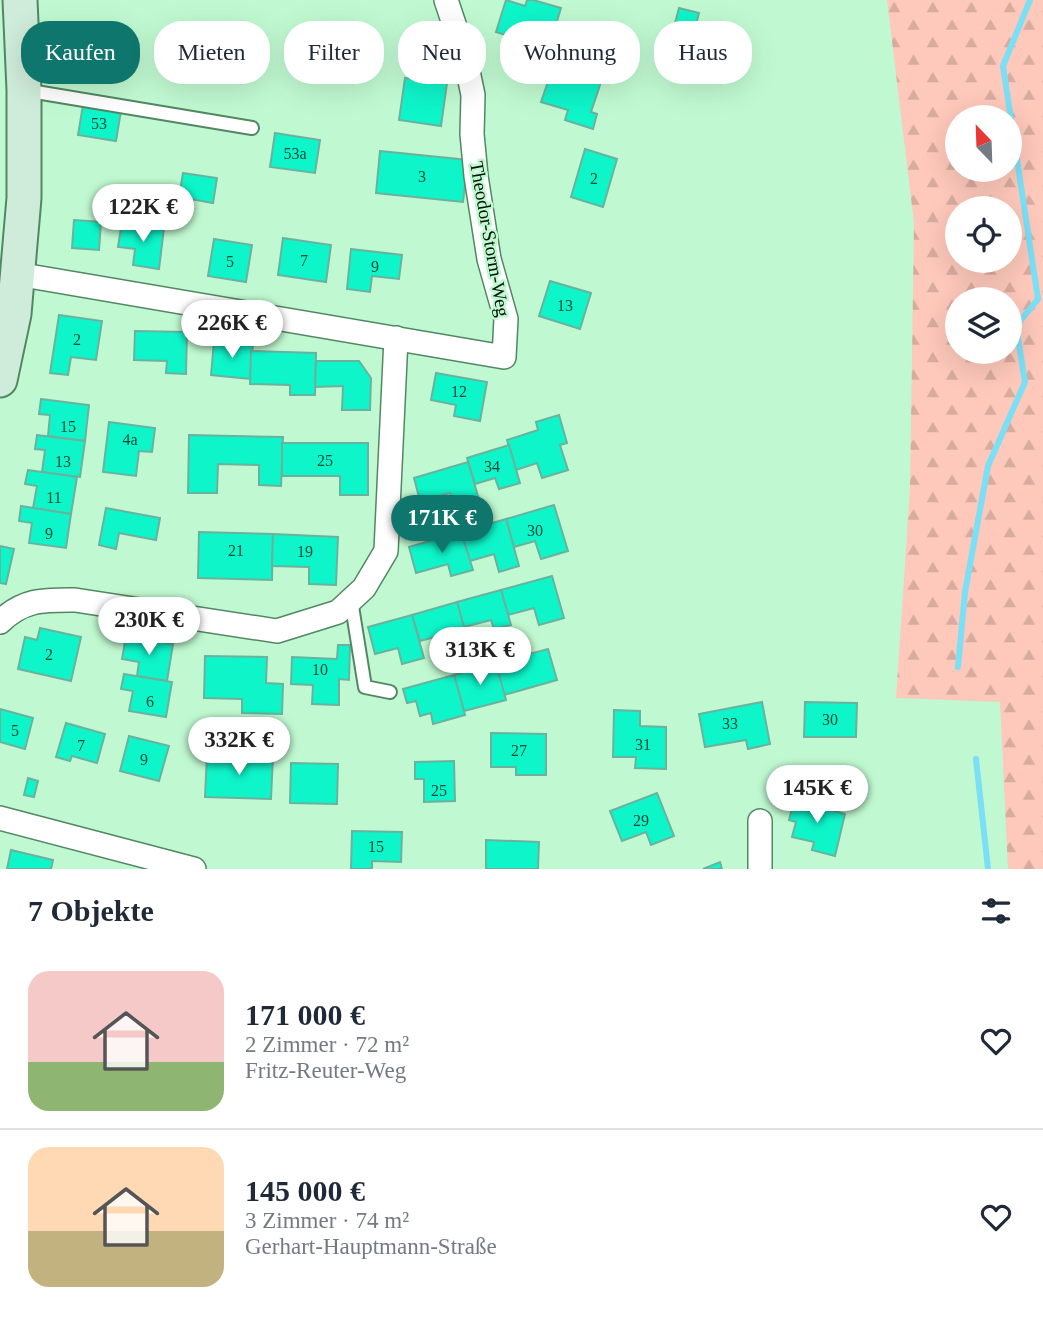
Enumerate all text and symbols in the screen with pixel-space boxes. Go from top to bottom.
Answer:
chip: Kaufen [21,21,140,84]
chip: Mieten [154,21,270,84]
chip: Filter [284,21,384,84]
chip: Neu [398,21,486,84]
chip: Wohnung [500,21,640,84]
chip: Haus [654,21,752,84]
north arrow [945,105,1022,182]
map controls [945,105,1022,364]
house number: 53 [91,115,107,132]
house number: 53a [283,145,307,162]
street label: Theodor-Storm-Weg [466,160,514,319]
house number: 3 [418,168,426,185]
house number: 2 [590,170,598,187]
pin: 122K € [86,184,200,244]
text: 122K € [108,194,178,219]
button: locate [945,196,1022,273]
house number: 7 [300,252,308,269]
house number: 5 [226,253,234,270]
house number: 9 [371,258,379,275]
button: layers [945,287,1022,364]
house number: 13 [557,297,573,314]
pin: 226K € [175,300,289,360]
text: 226K € [197,310,267,335]
house number: 2 [73,331,81,348]
house number: 12 [451,383,467,400]
house number: 15 [60,418,76,435]
house number: 4a [122,431,138,448]
house number: 25 [317,452,333,469]
house number: 13 [55,453,71,470]
house number: 34 [484,458,500,475]
house number: 11 [46,489,62,506]
pin: 171K € [385,496,499,555]
text: 171K € [407,505,477,530]
house number: 30 [527,522,543,539]
house number: 9 [45,525,53,542]
house number: 21 [228,542,244,559]
house number: 19 [297,543,313,560]
pin: 230K € [92,598,206,657]
text: 230K € [114,607,184,632]
pin: 313K € [423,628,537,687]
text: 313K € [445,637,515,662]
house number: 2 [45,646,53,663]
house number: 10 [312,661,328,678]
house number: 6 [146,693,154,710]
house number: 30 [822,711,838,728]
house number: 33 [722,715,738,732]
pin: 332K € [182,718,296,777]
house number: 5 [11,722,19,739]
text: 332K € [204,727,274,752]
house number: 31 [635,736,651,753]
house number: 7 [77,737,85,754]
house number: 27 [511,742,527,759]
house number: 9 [140,751,148,768]
pin: 145K € [760,766,874,825]
text: 145K € [782,775,852,800]
house number: 25 [431,782,447,799]
house number: 29 [633,812,649,829]
house number: 15 [368,838,384,855]
icon: filters [977,892,1015,930]
text: 7 Objekte [28,894,154,927]
text: 171 000 € [245,998,365,1031]
icon: home [84,999,168,1083]
icon: heart [977,1022,1015,1060]
text: 2 Zimmer · 72 m² [245,1032,409,1057]
text: Fritz-Reuter-Weg [245,1058,406,1083]
text: 145 000 € [245,1174,365,1207]
icon: home [84,1175,168,1259]
icon: heart [977,1198,1015,1236]
text: 3 Zimmer · 74 m² [245,1208,409,1233]
text: Gerhart-Hauptmann-Straße [245,1234,497,1259]

